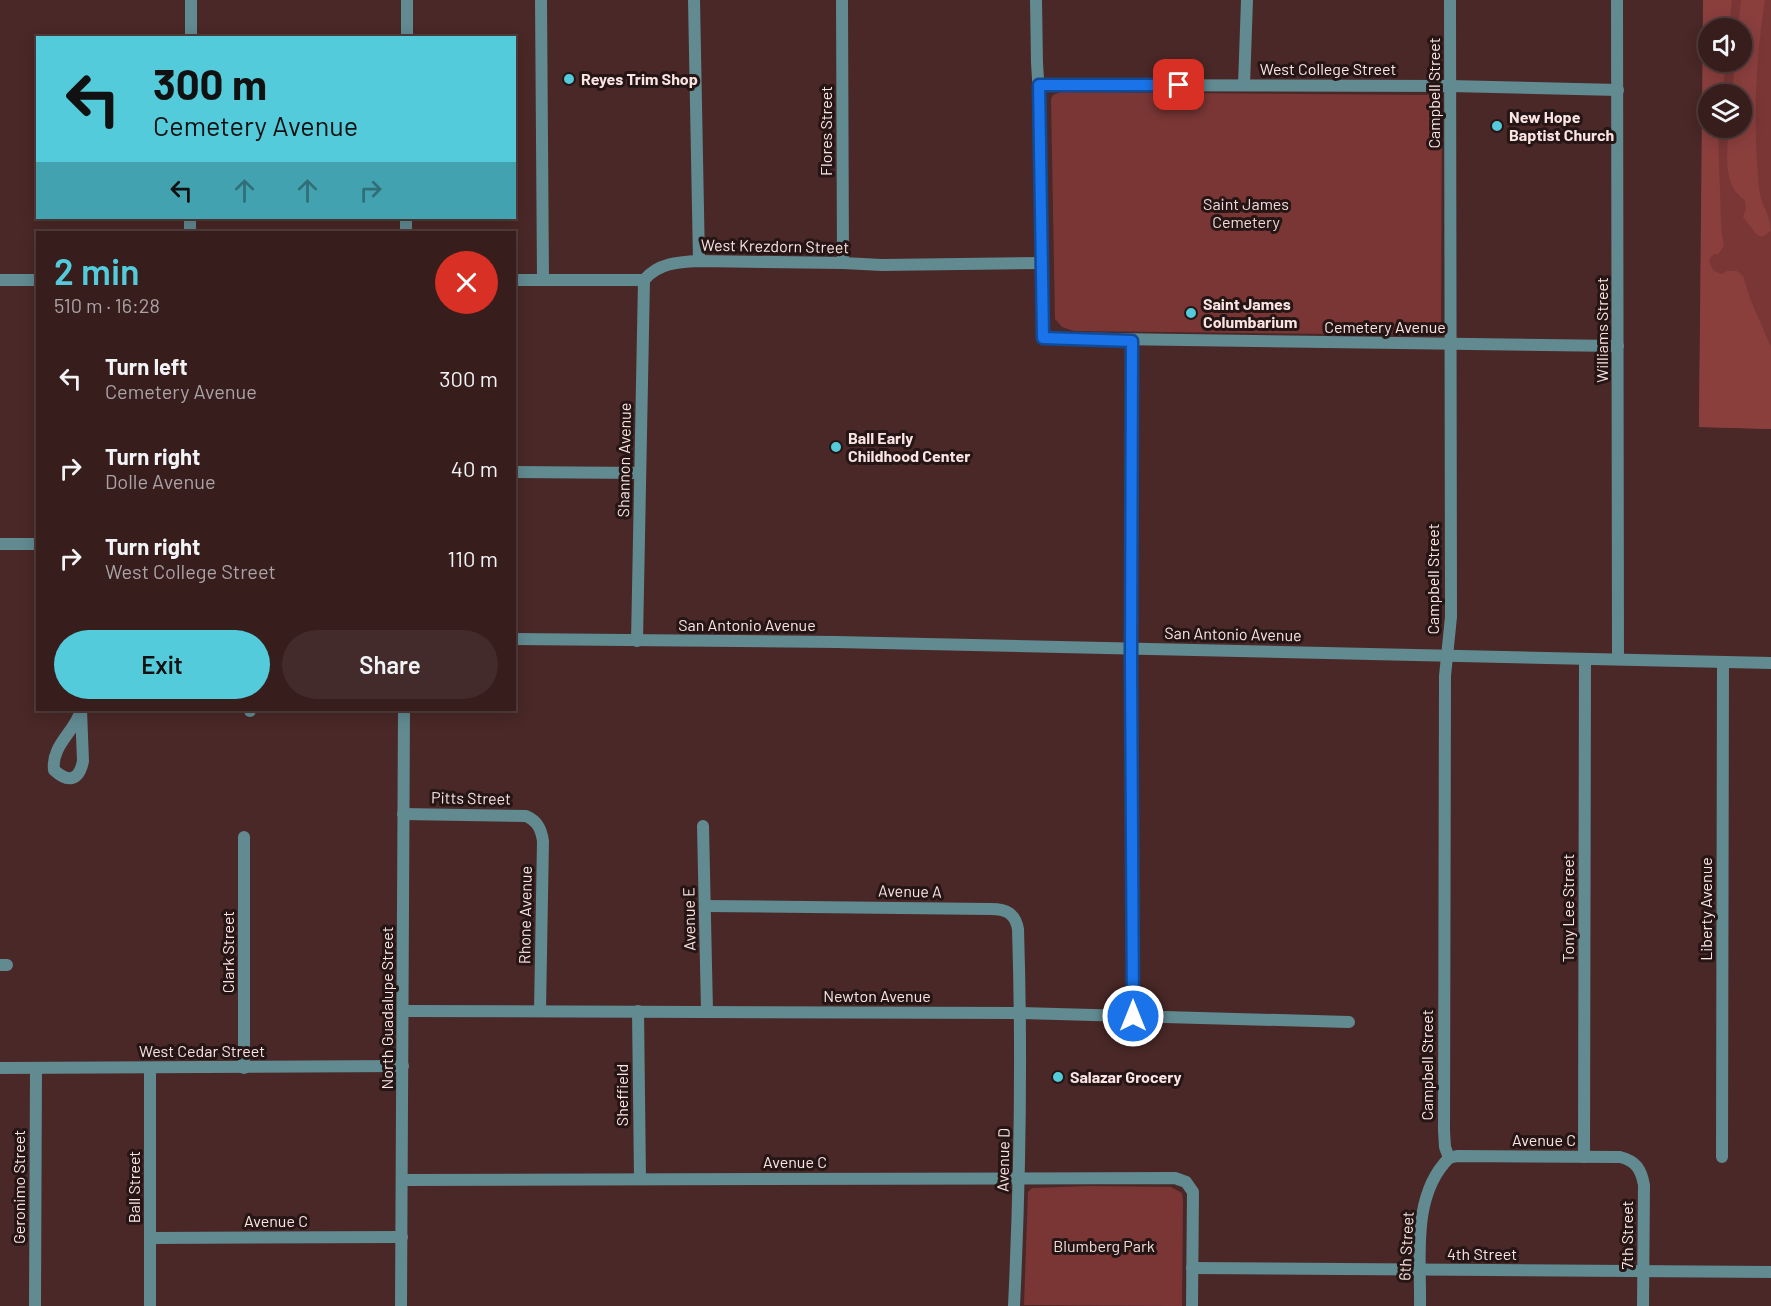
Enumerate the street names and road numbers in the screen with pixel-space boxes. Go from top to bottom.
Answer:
street label: Campbell Street [1424,37,1443,149]
street label: West College Street [1260,59,1396,78]
street label: Flores Street [816,86,835,176]
street label: West Krezdorn Street [701,235,849,256]
street label: Williams Street [1592,277,1611,383]
street label: Cemetery Avenue [1324,317,1446,336]
street label: Shannon Avenue [613,402,634,517]
street label: Campbell Street [1423,523,1442,635]
street label: San Antonio Avenue [678,615,816,634]
street label: San Antonio Avenue [1164,623,1302,644]
street label: Pitts Street [431,787,511,808]
street label: Tony Lee Street [1558,854,1577,962]
street label: Liberty Avenue [1696,857,1715,961]
street label: Rhone Avenue [514,866,535,964]
street label: Avenue A [878,880,942,901]
street label: Avenue E [678,887,699,951]
street label: Clark Street [218,911,237,993]
street label: North Guadalupe Street [377,926,396,1090]
street label: Newton Avenue [823,986,931,1005]
street label: Campbell Street [1417,1009,1436,1121]
street label: West Cedar Street [139,1041,265,1060]
street label: Sheffield [612,1064,631,1126]
street label: Avenue D [992,1128,1013,1192]
street label: Geronimo Street [9,1130,28,1244]
street label: Avenue C [1512,1130,1576,1149]
street label: Ball Street [124,1151,143,1223]
street label: Avenue C [763,1152,827,1171]
street label: 7th Street [1617,1201,1636,1269]
street label: Avenue C [244,1211,308,1230]
street label: 6th Street [1394,1211,1417,1281]
street label: 4th Street [1447,1244,1517,1263]

